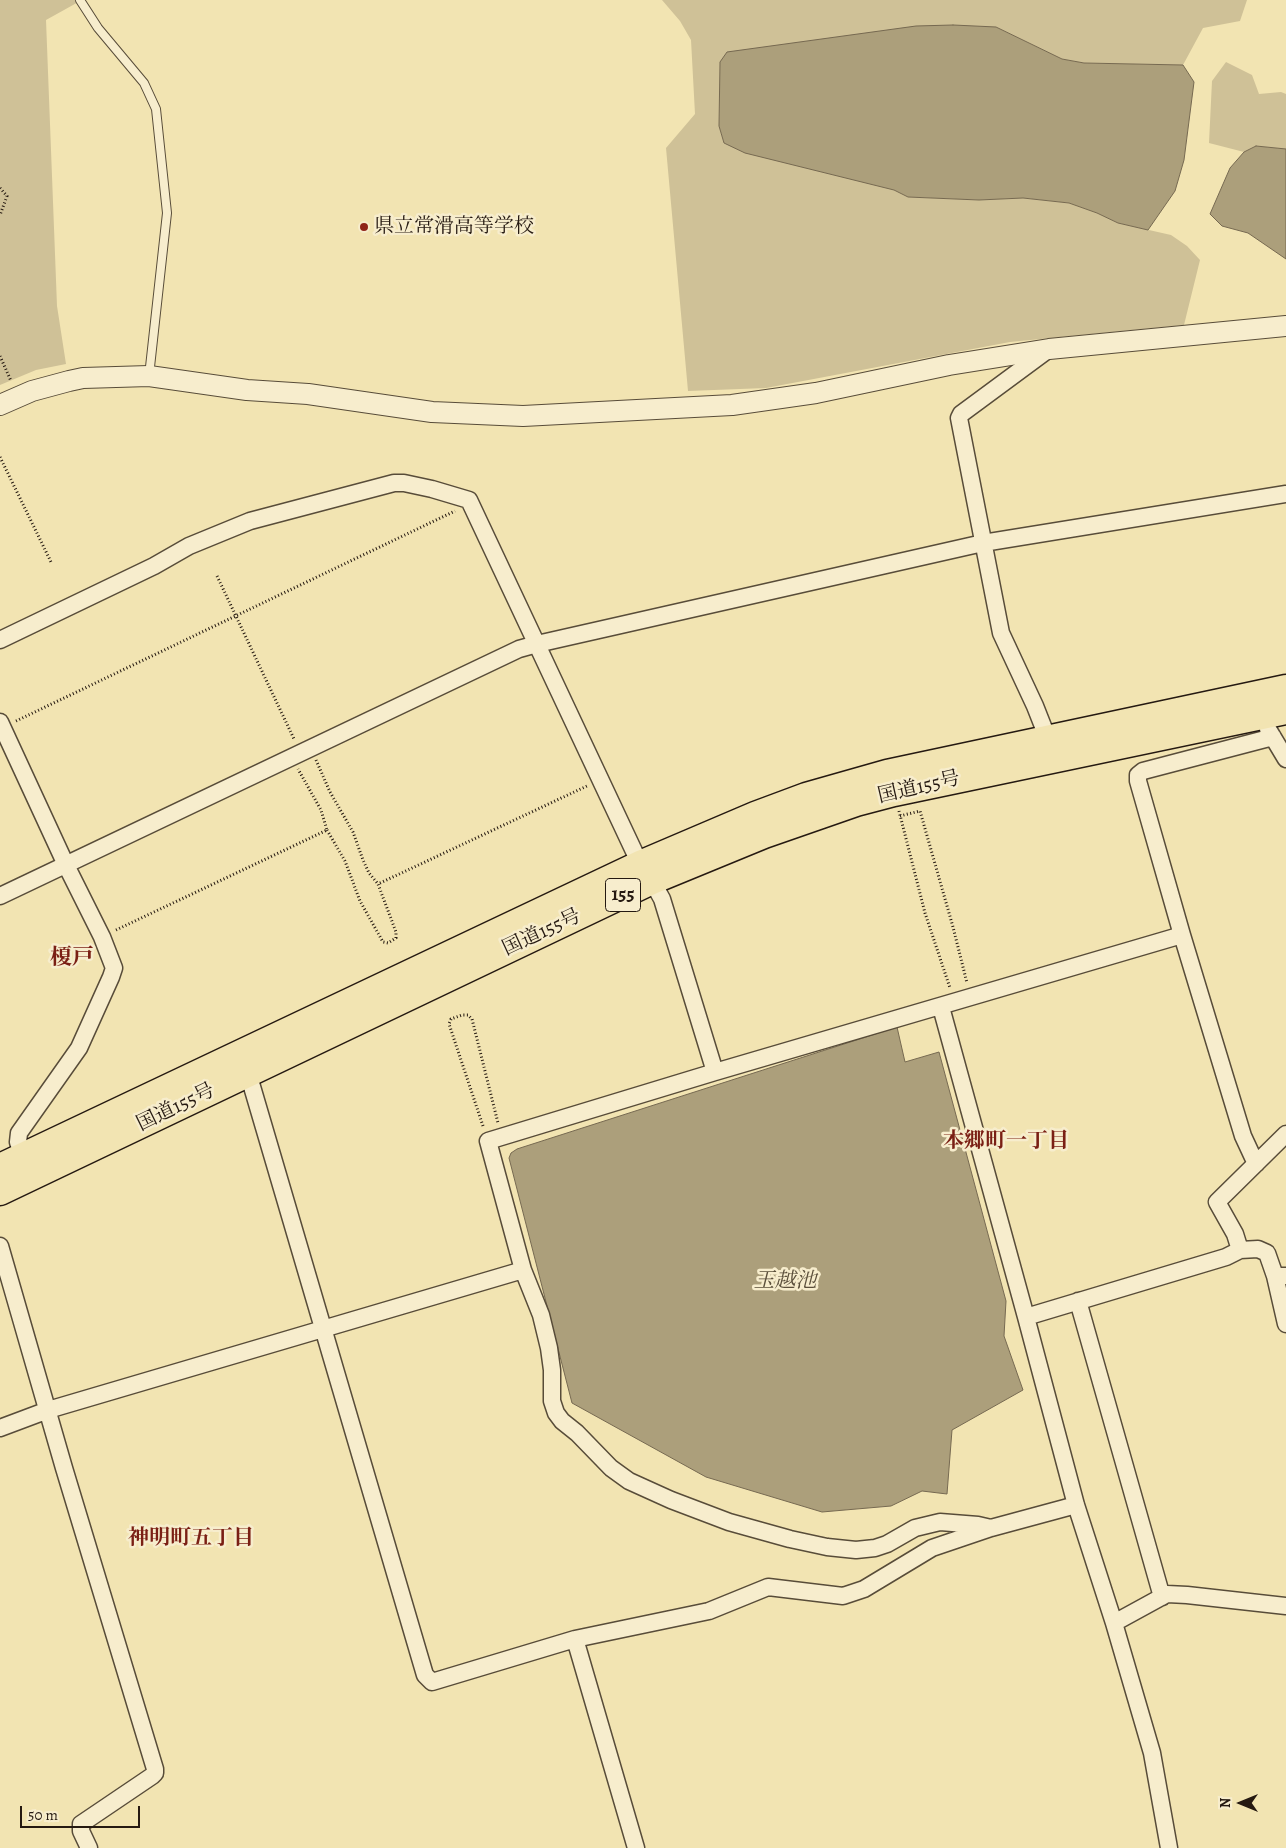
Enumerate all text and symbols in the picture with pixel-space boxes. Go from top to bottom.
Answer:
place label: 県立常滑高等学校 [374,215,534,239]
marker: 県立常滑高等学校 [358,221,370,233]
street label: 国道155号 [875,767,963,809]
road number: 155 [606,878,640,912]
street label: 国道155号 [499,904,585,962]
district label: 榎戸 [50,946,94,972]
street label: 国道155号 [133,1079,219,1137]
district label: 本郷町一丁目 [943,1129,1069,1155]
water label: 玉越池 [754,1269,816,1295]
district label: 神明町五丁目 [128,1526,254,1552]
north arrow [1216,1778,1266,1828]
scale bar [22,1796,142,1828]
text: N [1216,1798,1235,1808]
text: 50 m [28,1805,58,1825]

